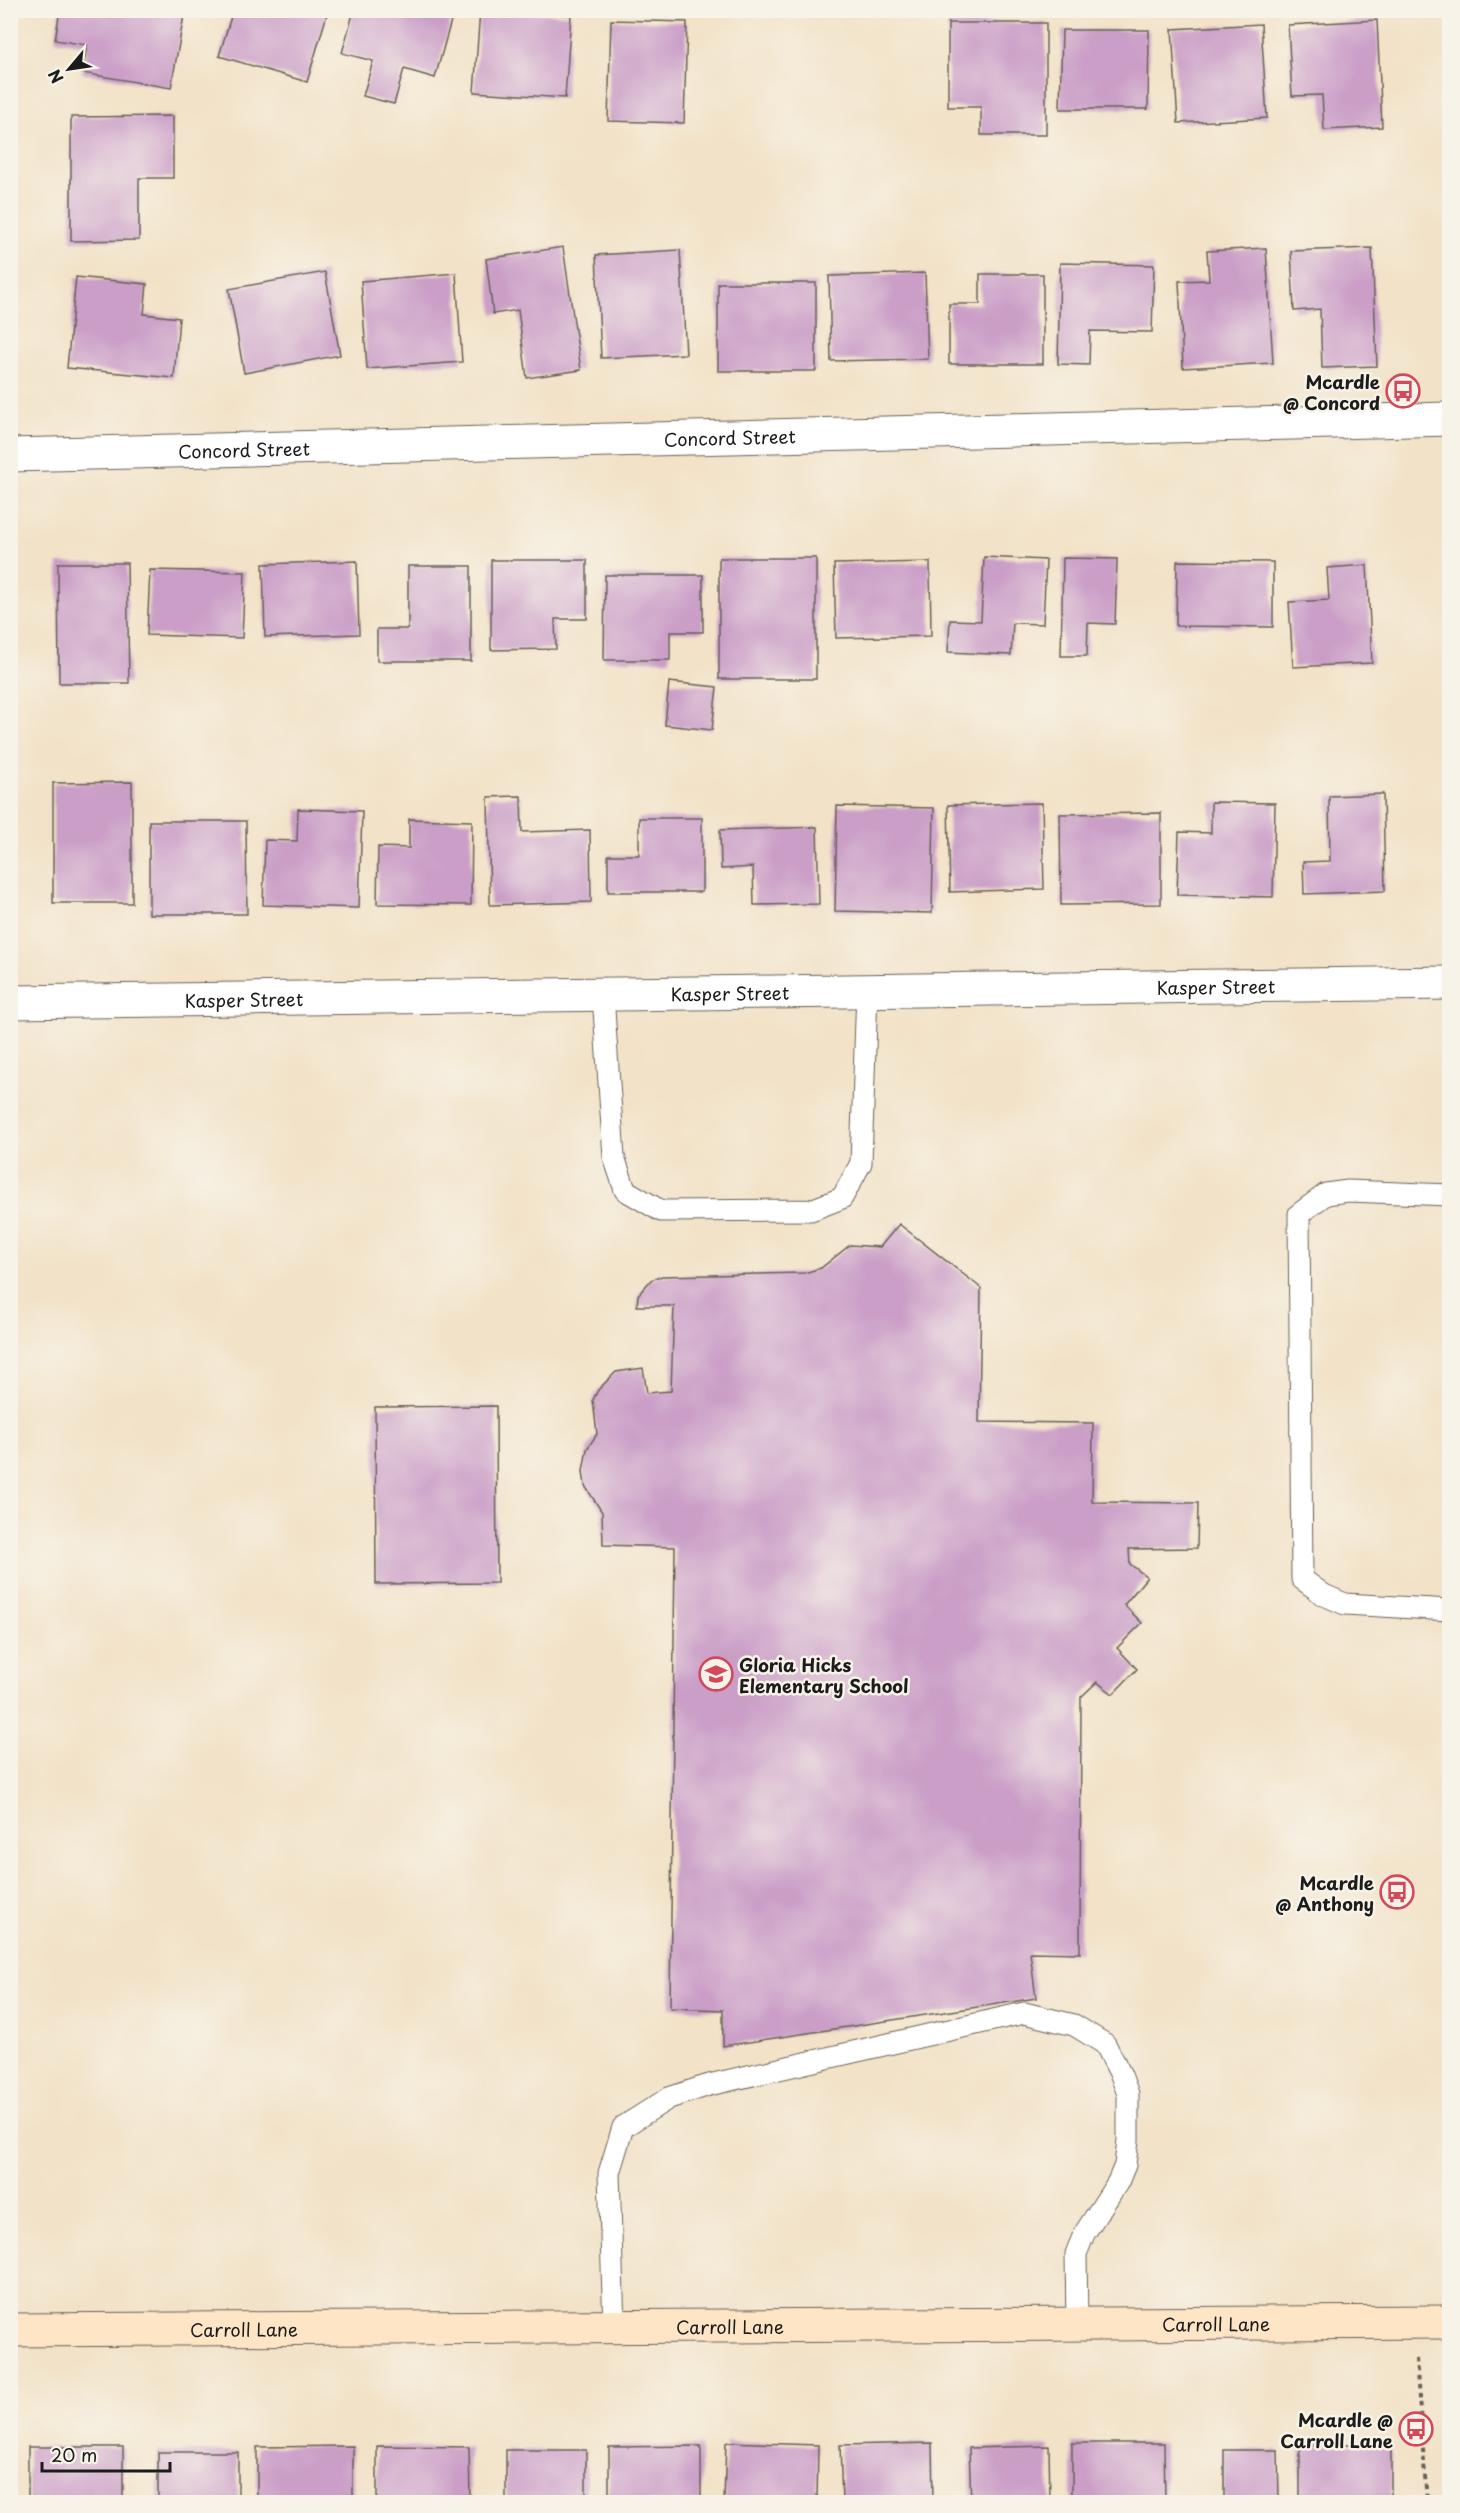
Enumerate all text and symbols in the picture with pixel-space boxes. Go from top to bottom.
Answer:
north arrow [39,39,99,99]
text: N [41,65,69,88]
place label: Mcardle @ Concord [1283,368,1380,416]
bus stop icon: Mcardle @ Concord [1385,373,1421,409]
street label: Concord Street [664,422,796,452]
street label: Concord Street [178,434,310,464]
street label: Kasper Street [1156,972,1275,1000]
street label: Kasper Street [670,978,789,1007]
street label: Kasper Street [185,985,303,1013]
place label: Gloria Hicks Elementary School [739,1651,909,1699]
school or university icon: Gloria Hicks Elementary School [698,1656,734,1692]
place label: Mcardle @ Anthony [1276,1869,1374,1917]
bus stop icon: Mcardle @ Anthony [1379,1874,1415,1910]
street label: Carroll Lane [1162,2310,1270,2337]
street label: Carroll Lane [676,2312,784,2340]
street label: Carroll Lane [190,2315,298,2343]
place label: Mcardle @ Carroll Lane [1280,2406,1393,2454]
bus stop icon: Mcardle @ Carroll Lane [1398,2411,1434,2447]
scale bar [42,2435,170,2473]
text: 20 m [51,2441,97,2468]

